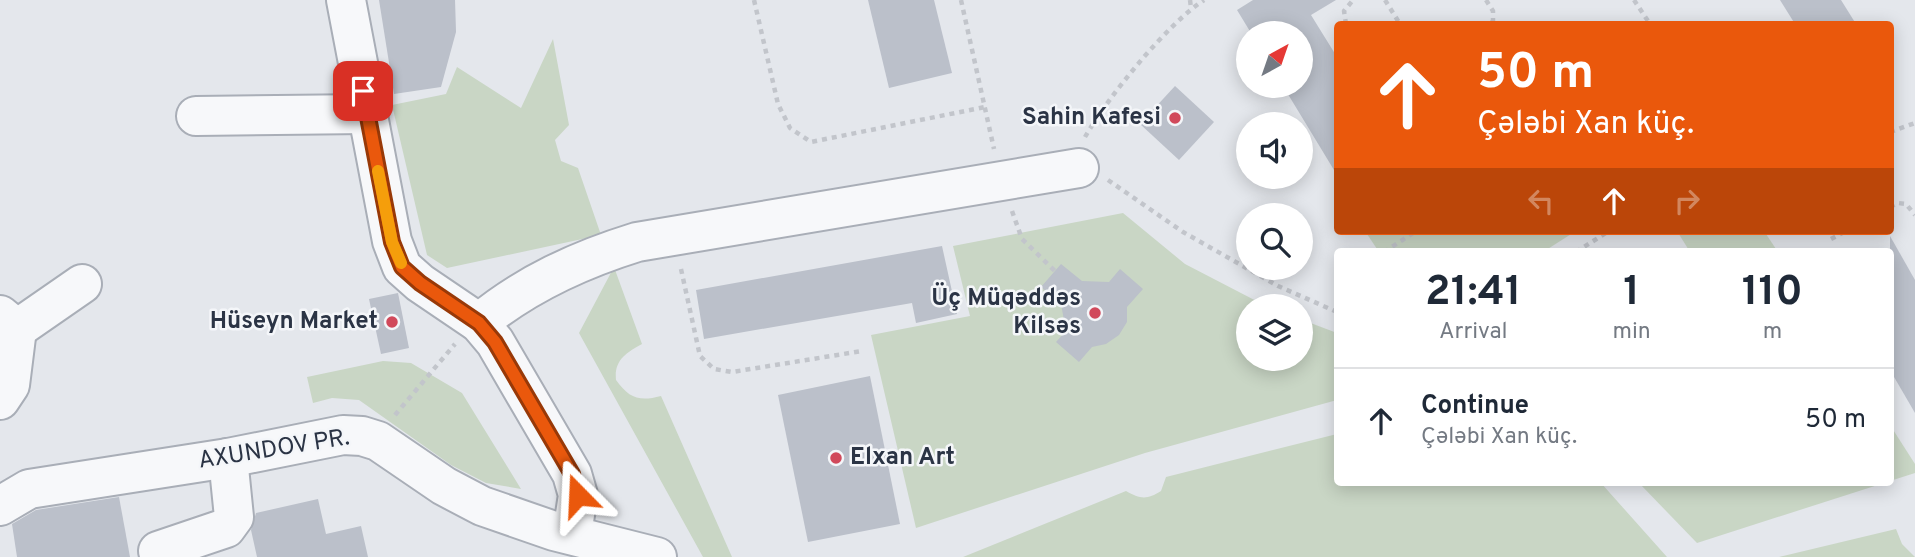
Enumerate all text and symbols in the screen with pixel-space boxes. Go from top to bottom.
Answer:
north arrow [1236,21,1312,98]
map controls [1236,21,1313,371]
text: 50 m [1477,44,1594,106]
icon: ahead [1362,49,1453,140]
pin [333,61,393,121]
icon: arrive [344,72,382,110]
place label: Sahin Kafesi [1022,103,1161,133]
text: Çələbi Xan küç. [1477,105,1694,145]
marker: Sahin Kafesi [1167,110,1183,126]
button: sound [1236,112,1313,189]
icon: left [1522,182,1560,220]
icon: ahead [1595,182,1633,220]
icon: right [1668,182,1706,220]
button: search [1236,203,1313,280]
text: 21:41 [1425,267,1521,320]
text: 1 [1623,267,1640,320]
text: 110 [1742,267,1803,320]
place label: Üç Müqəddəs Kilsəs [931,282,1081,342]
button: layers [1236,294,1313,371]
marker: Üç Müqəddəs Kilsəs [1087,305,1103,321]
place label: Hüseyn Market [210,307,378,337]
marker: Hüseyn Market [384,314,400,330]
text: Arrival [1439,318,1508,347]
text: min [1612,318,1651,347]
text: m [1763,318,1782,347]
text: Continue [1421,390,1529,423]
icon: ahead [1362,402,1400,440]
text: 50 m [1805,404,1866,437]
street label: AXUNDOV PR. [196,423,352,477]
text: Çələbi Xan küç. [1421,423,1577,452]
place label: Elxan Art [850,443,955,473]
marker: Elxan Art [828,450,844,466]
position arrow [541,458,615,532]

